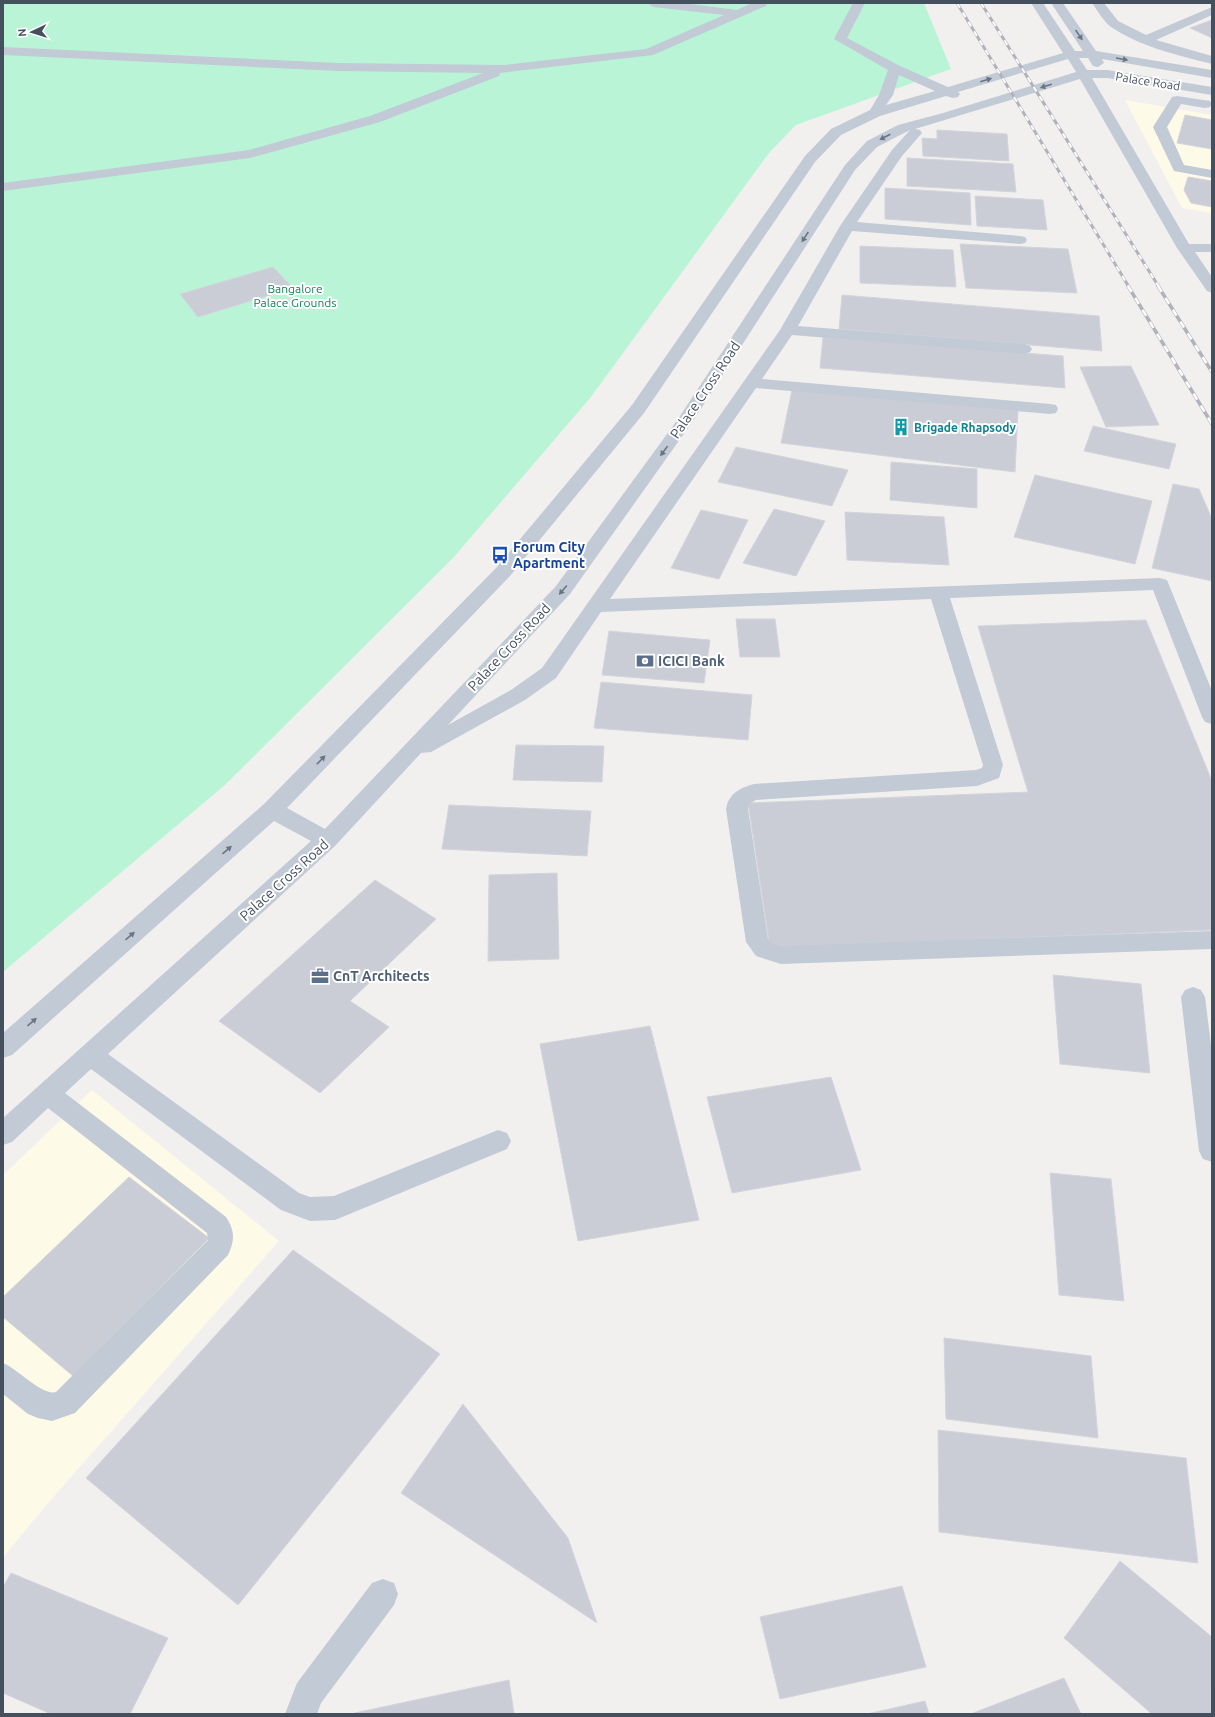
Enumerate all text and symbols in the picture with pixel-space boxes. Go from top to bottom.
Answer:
north arrow [12,12,52,52]
text: N [16,28,28,37]
one-way arrow [1075,30,1082,41]
one-way arrow [1116,56,1128,62]
street label: Palace Road [1115,69,1181,93]
one-way arrow [980,77,992,83]
one-way arrow [1039,83,1051,89]
one-way arrow [879,134,891,141]
one-way arrow [801,232,809,243]
park label: Bangalore Palace Grounds [254,282,336,309]
street label: Palace Cross Road [667,339,743,441]
building icon: Brigade Rhapsody [891,417,911,437]
place label: Brigade Rhapsody [914,421,1016,434]
one-way arrow [660,446,668,456]
place label: Forum City Apartment [513,539,585,571]
bus stop icon: Forum City Apartment [490,545,510,565]
one-way arrow [558,585,567,596]
street label: Palace Cross Road [464,600,554,694]
bank icon: ICICI Bank [635,651,655,671]
place label: ICICI Bank [658,653,725,669]
one-way arrow [316,755,326,765]
street label: Palace Cross Road [236,836,332,924]
one-way arrow [223,846,232,855]
one-way arrow [125,931,135,941]
office icon: CnT Architects [310,966,330,986]
place label: CnT Architects [333,968,430,984]
one-way arrow [28,1018,37,1027]

